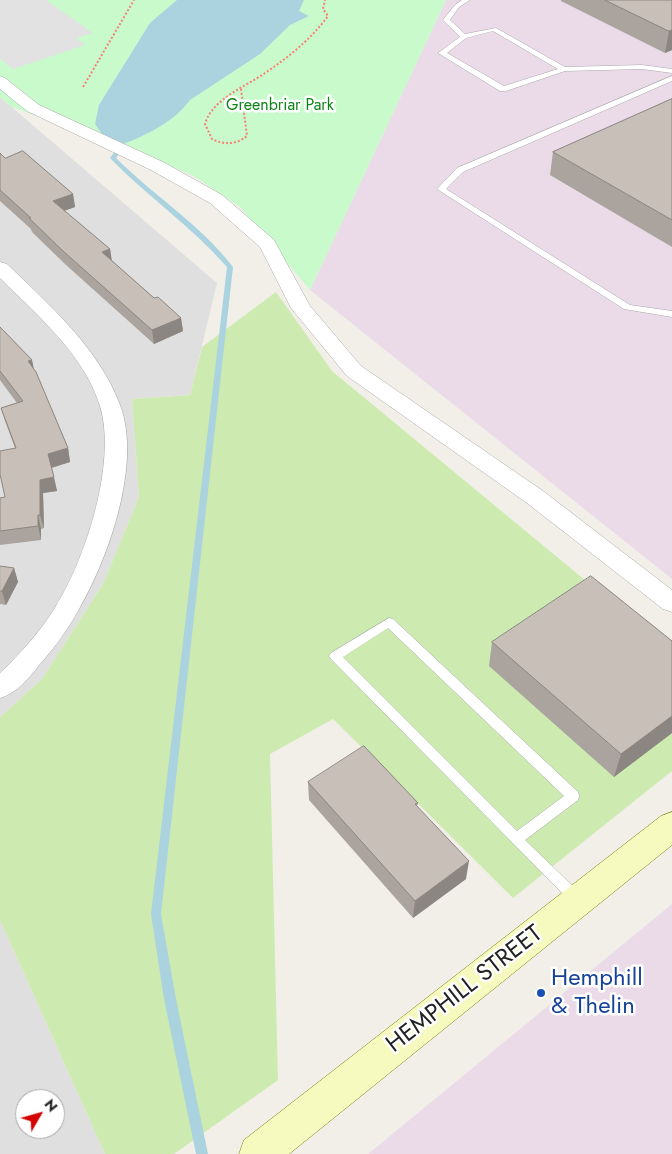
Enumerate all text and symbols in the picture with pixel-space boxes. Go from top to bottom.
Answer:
park label: Greenbriar Park [226,96,334,116]
street label: HEMPHILL STREET [381,920,549,1060]
place label: Hemphill & Thelin [551,965,643,1021]
marker: Hemphill & Thelin [535,987,547,999]
north arrow [15,1089,65,1139]
text: N [40,1095,62,1116]

